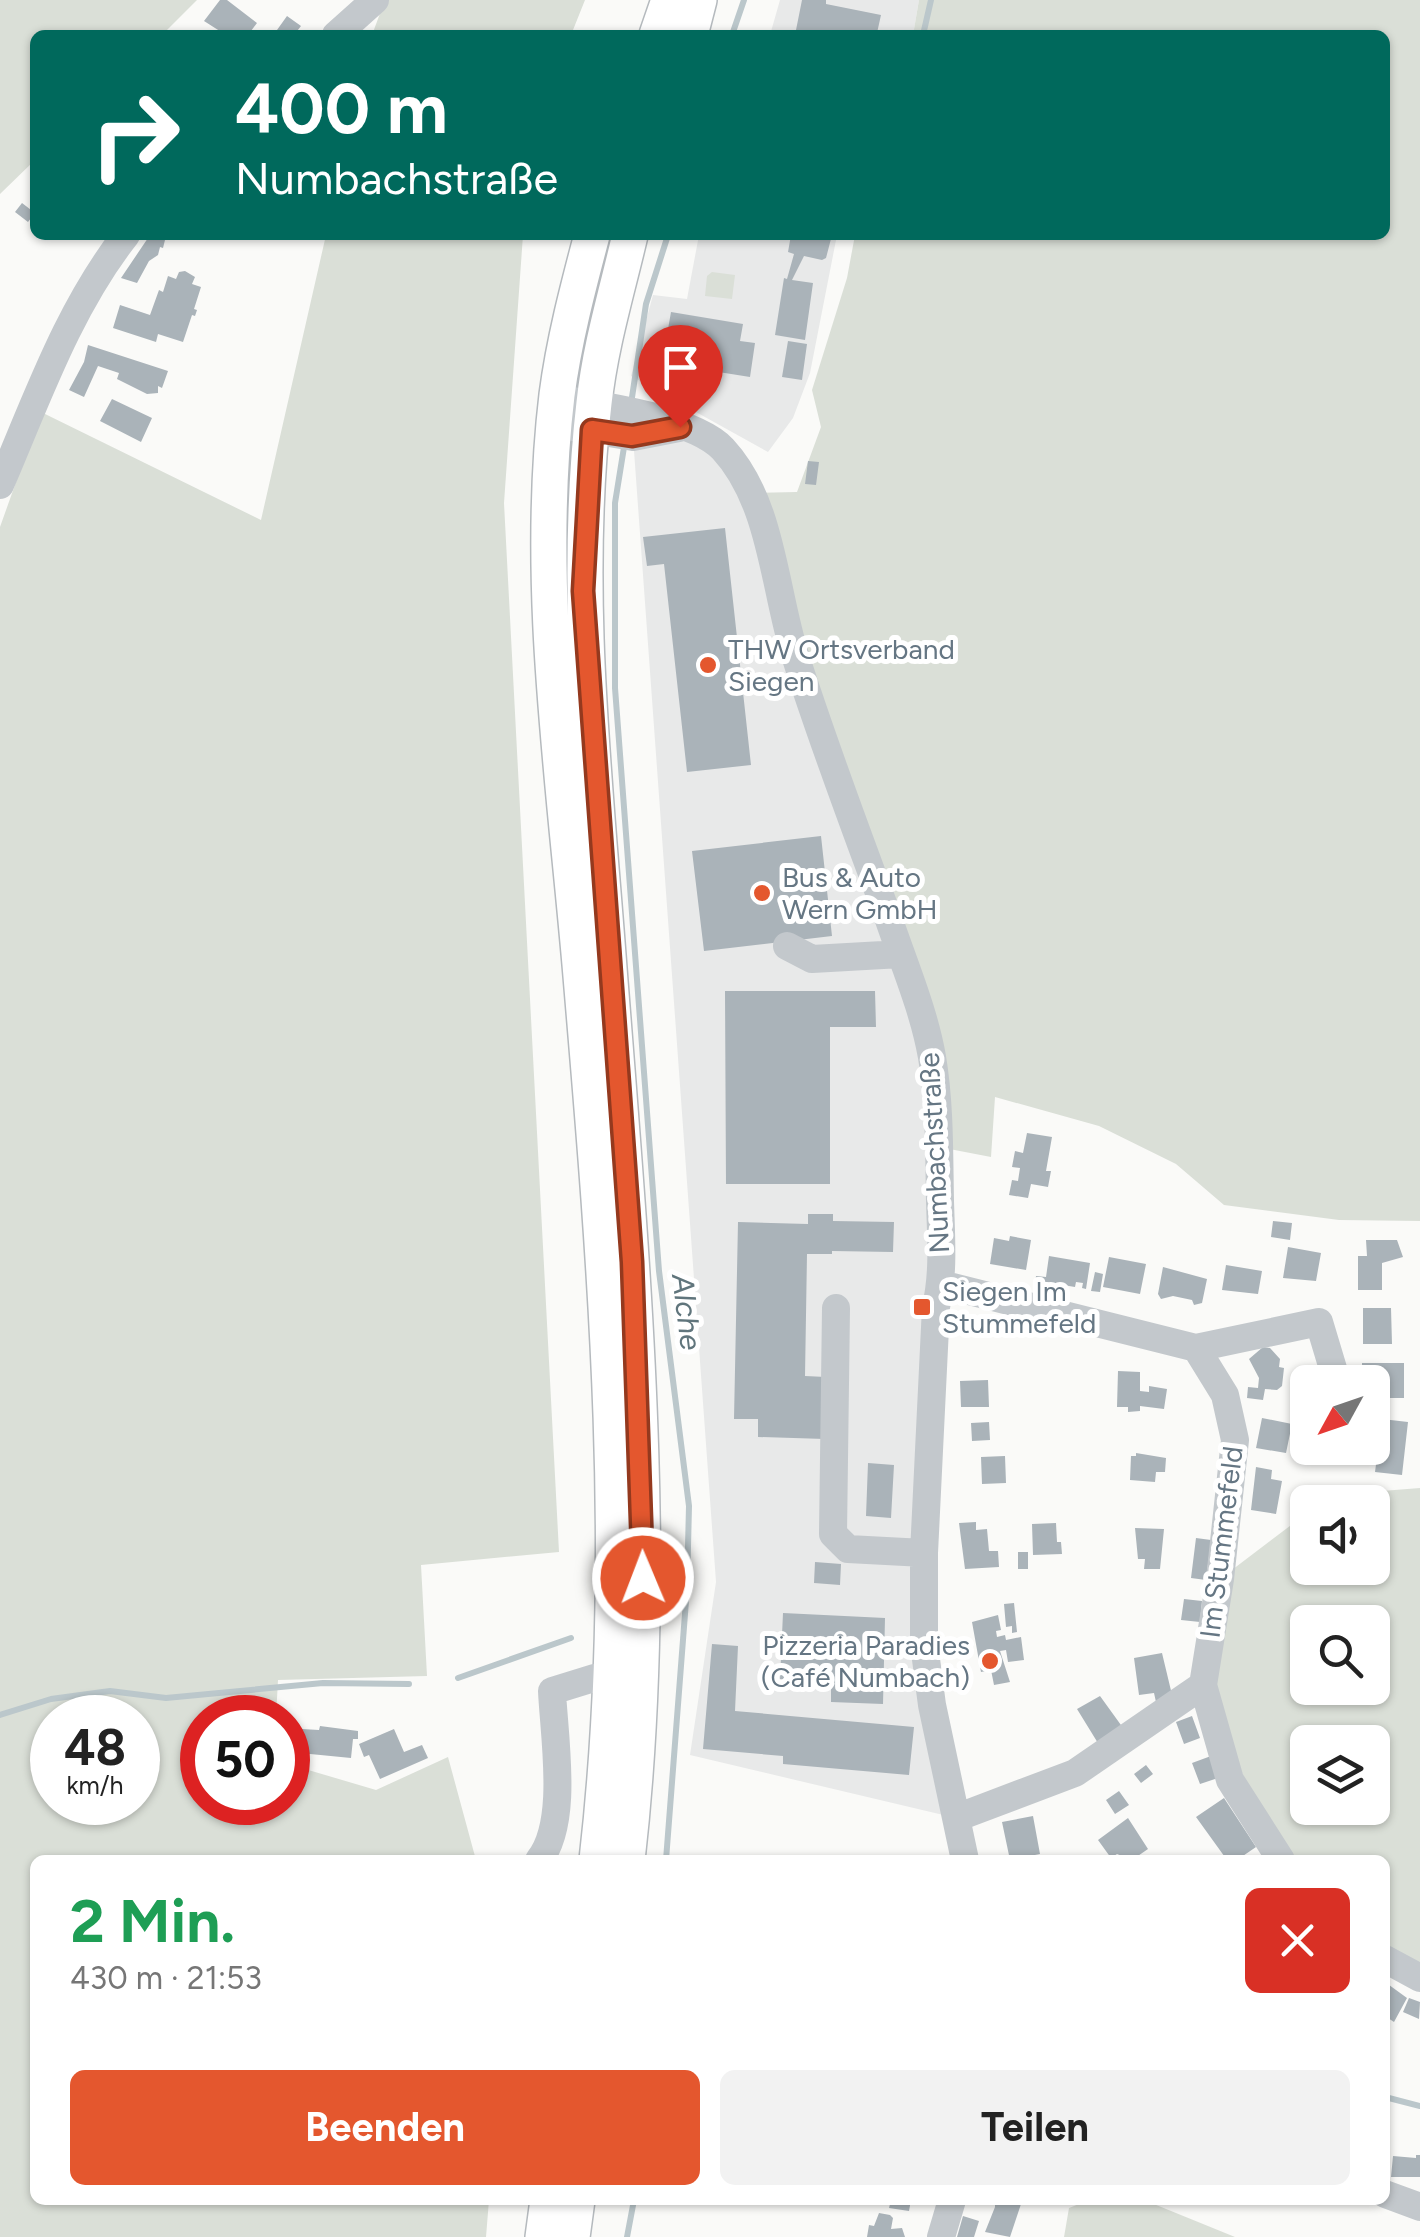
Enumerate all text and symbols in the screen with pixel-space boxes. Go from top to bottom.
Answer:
text: 400 m [235,66,448,151]
icon: right [70,70,200,200]
text: Numbachstraße [235,151,558,205]
pin [638,325,723,428]
icon: arrive [653,340,708,395]
place label: THW Ortsverband Siegen [728,632,955,698]
marker: THW Ortsverband Siegen [697,654,719,676]
place label: Bus & Auto Wern GmbH [782,860,938,926]
marker: Bus & Auto Wern GmbH [751,882,773,904]
street label: Numbachstraße [912,1052,956,1254]
water label: Alche [664,1271,710,1352]
place label: Siegen Im Stummefeld [942,1274,1096,1340]
marker: Siegen Im Stummefeld [911,1296,933,1318]
north arrow [1290,1365,1390,1465]
map controls [1290,1365,1390,1825]
street label: Im Stummefeld [1192,1444,1250,1640]
button: sound [1290,1485,1390,1585]
position arrow [591,1526,695,1630]
button: search [1290,1605,1390,1705]
place label: Pizzeria Paradies (Café Numbach) [761,1628,970,1694]
marker: Pizzeria Paradies (Café Numbach) [979,1650,1001,1672]
speed limit sign: 50 [180,1695,310,1825]
text: 48 [64,1717,126,1778]
button: layers [1290,1725,1390,1825]
text: km/h [66,1770,124,1800]
text: 2 Min. [70,1885,235,1957]
button: close [1245,1888,1350,1993]
text: 430 m · 21:53 [70,1959,262,1997]
button: Beenden [70,2070,700,2185]
button: Teilen [720,2070,1350,2185]

